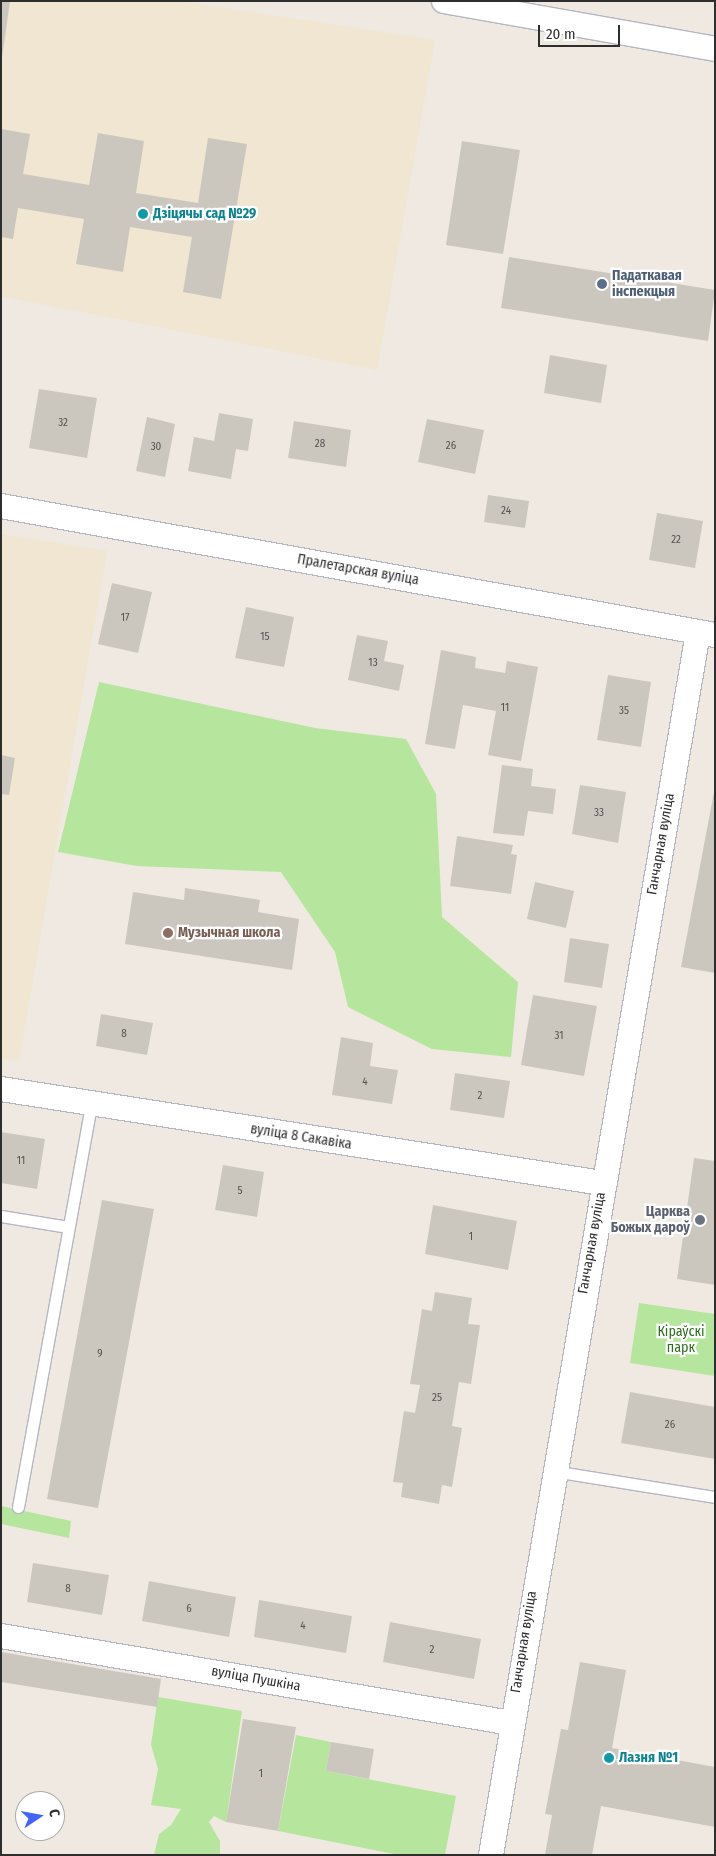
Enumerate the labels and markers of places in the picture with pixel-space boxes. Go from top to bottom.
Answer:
place label: Дзіцячы сад №29 [153,206,256,222]
marker: Дзіцячы сад №29 [137,208,149,220]
place label: Падаткавая інспекцыя [612,268,682,300]
marker: Падаткавая інспекцыя [596,278,608,290]
place label: Музычная школа [178,925,280,941]
marker: Музычная школа [162,927,174,939]
place label: Царква Божых дароў [611,1204,690,1236]
marker: Царква Божых дароў [694,1214,706,1226]
place label: Лазня №1 [619,1750,678,1766]
marker: Лазня №1 [603,1752,615,1764]

